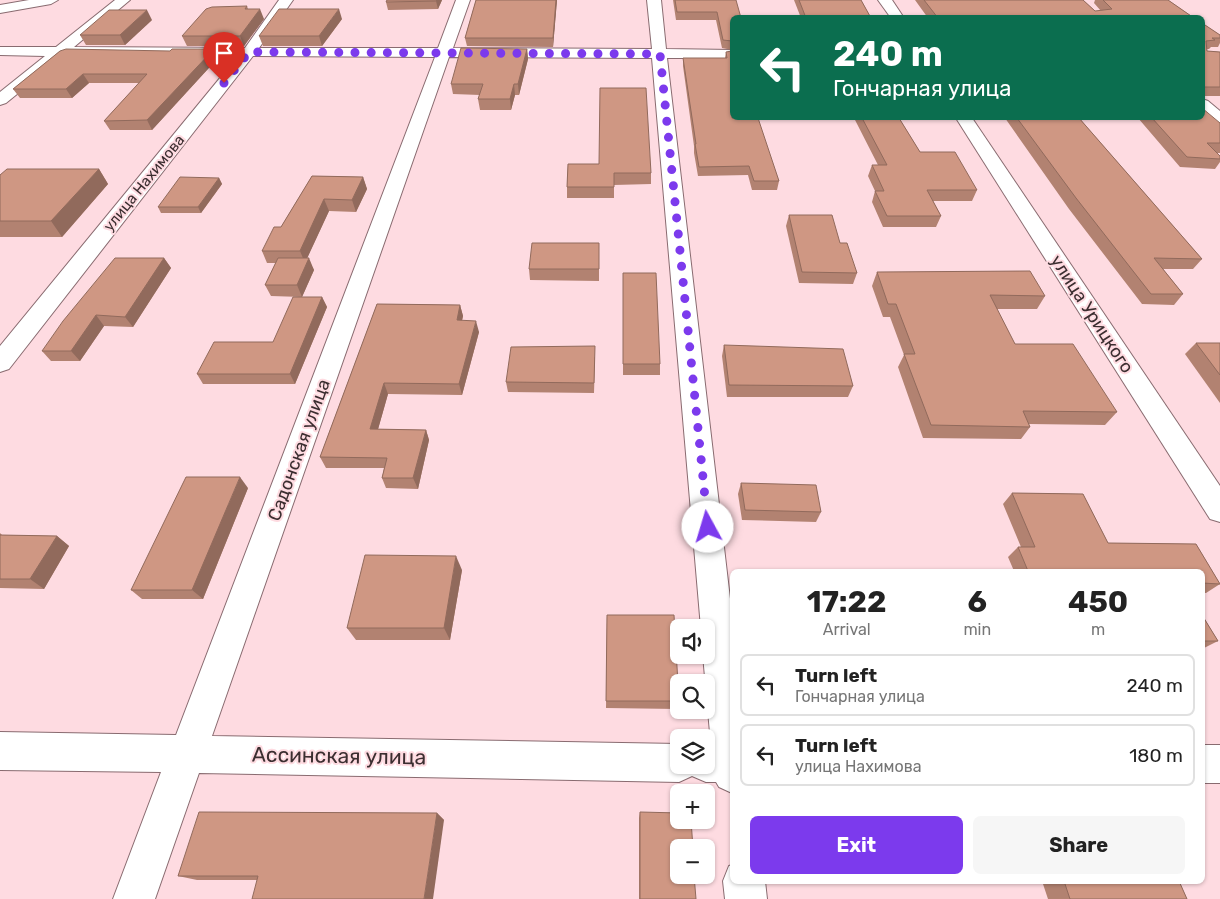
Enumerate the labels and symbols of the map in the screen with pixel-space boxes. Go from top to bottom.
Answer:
pin [203,32,245,83]
street label: улица Нахимова [100,131,188,235]
street label: улица Урицкого [1046,251,1138,377]
street label: Садонская улица [263,376,335,524]
position arrow [681,500,733,552]
street label: Ассинская улица [252,741,426,770]

